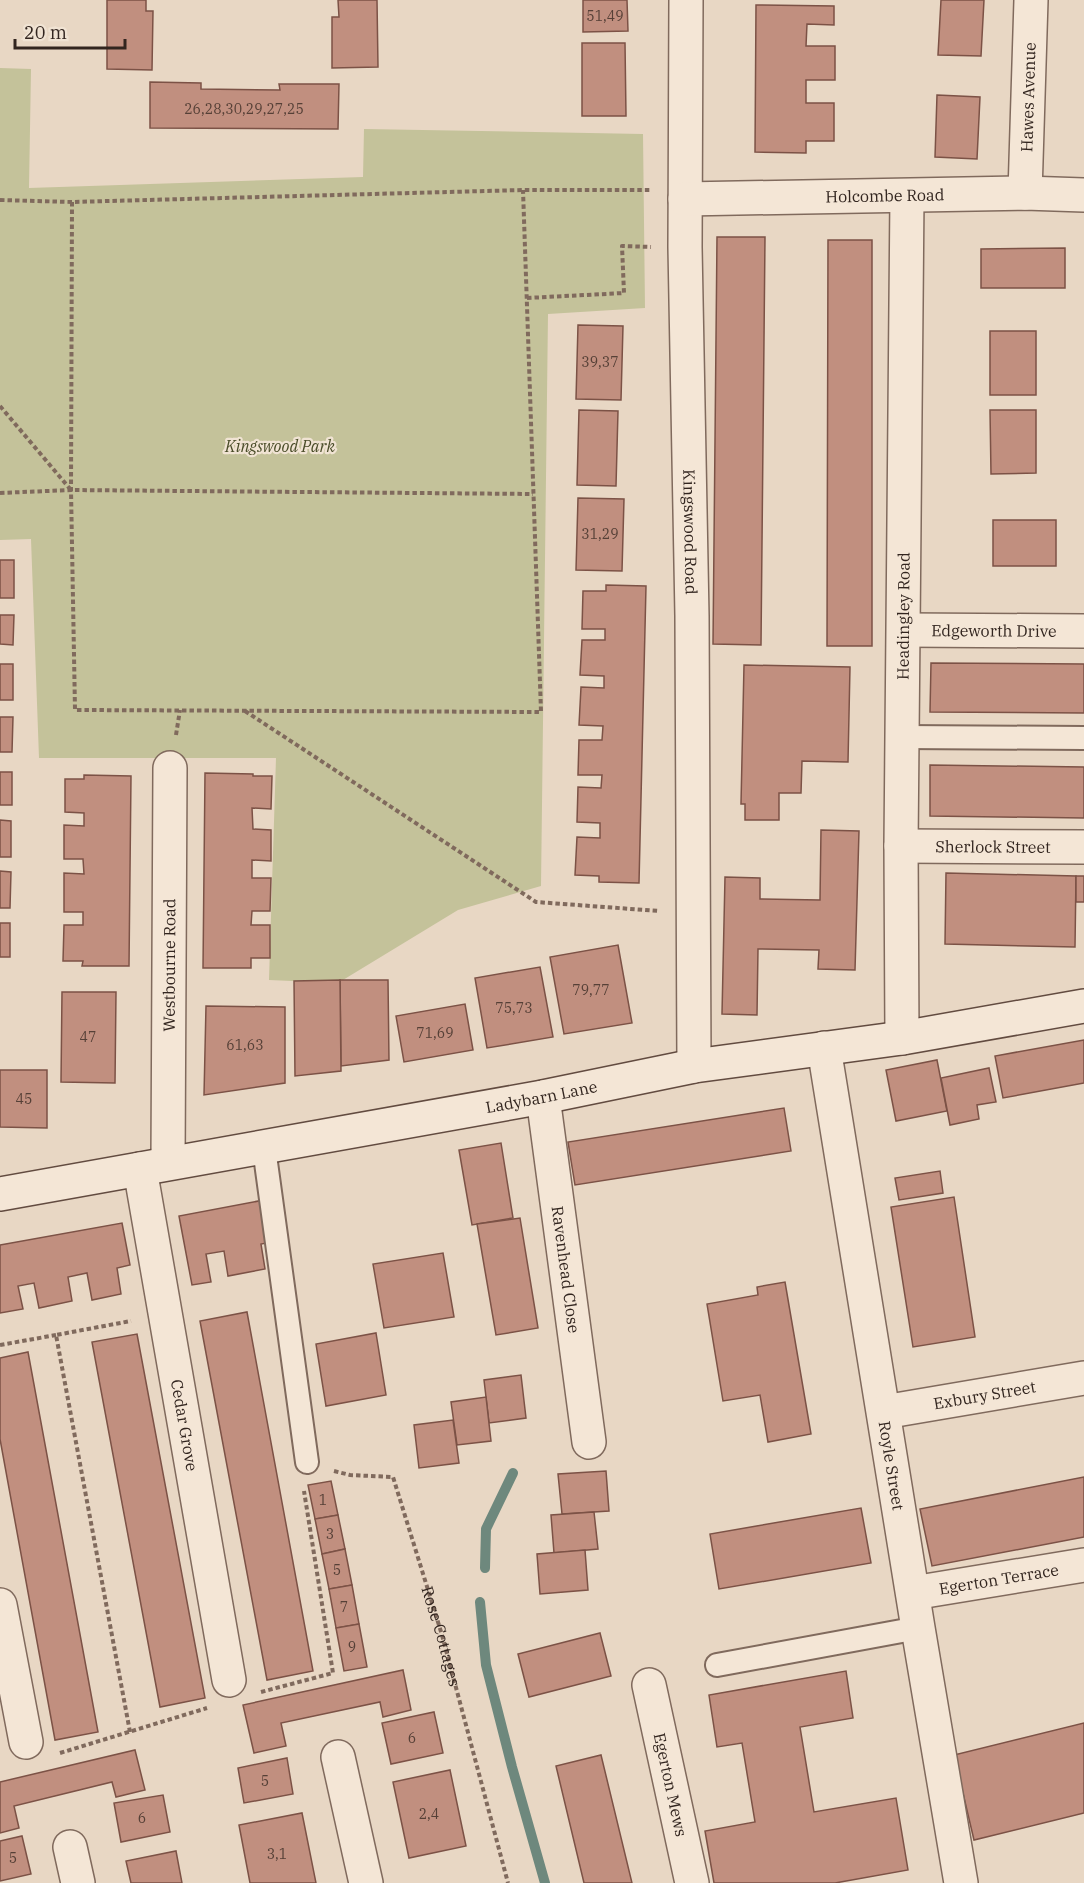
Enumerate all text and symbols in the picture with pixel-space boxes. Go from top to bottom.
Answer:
house number: 51,49 [586,7,624,25]
scale bar [15,12,124,50]
text: 20 m [24,21,67,44]
street label: Hawes Avenue [1016,42,1040,152]
house number: 26,28,30,29,27,25 [184,100,304,118]
street label: Holcombe Road [825,184,945,207]
house number: 39,37 [581,353,619,371]
park label: Kingswood Park [224,436,335,456]
street label: Kingswood Road [679,469,702,595]
house number: 31,29 [581,525,619,543]
street label: Headingley Road [893,552,914,680]
street label: Edgeworth Drive [931,620,1057,641]
street label: Sherlock Street [935,836,1051,857]
street label: Westbourne Road [159,898,179,1032]
house number: 79,77 [572,981,610,999]
house number: 75,73 [495,999,533,1017]
house number: 71,69 [416,1024,454,1042]
house number: 47 [80,1028,96,1046]
house number: 61,63 [226,1036,264,1054]
street label: Ladybarn Lane [484,1076,599,1117]
house number: 45 [16,1090,32,1108]
street label: Ravenhead Close [548,1205,584,1334]
street label: Exbury Street [932,1376,1038,1413]
street label: Cedar Grove [167,1378,202,1473]
street label: Royle Street [875,1419,909,1512]
house number: 1 [319,1491,327,1509]
house number: 3 [326,1525,334,1543]
street label: Egerton Terrace [937,1559,1060,1599]
house number: 5 [333,1561,341,1579]
street label: Rose Cottages [417,1583,465,1689]
house number: 7 [340,1598,348,1616]
house number: 9 [348,1638,356,1656]
house number: 6 [408,1729,416,1747]
street label: Egerton Mews [650,1731,692,1839]
house number: 5 [261,1772,269,1790]
house number: 2,4 [419,1805,439,1823]
house number: 6 [138,1809,146,1827]
house number: 3,1 [267,1845,287,1863]
house number: 5 [9,1849,17,1867]

